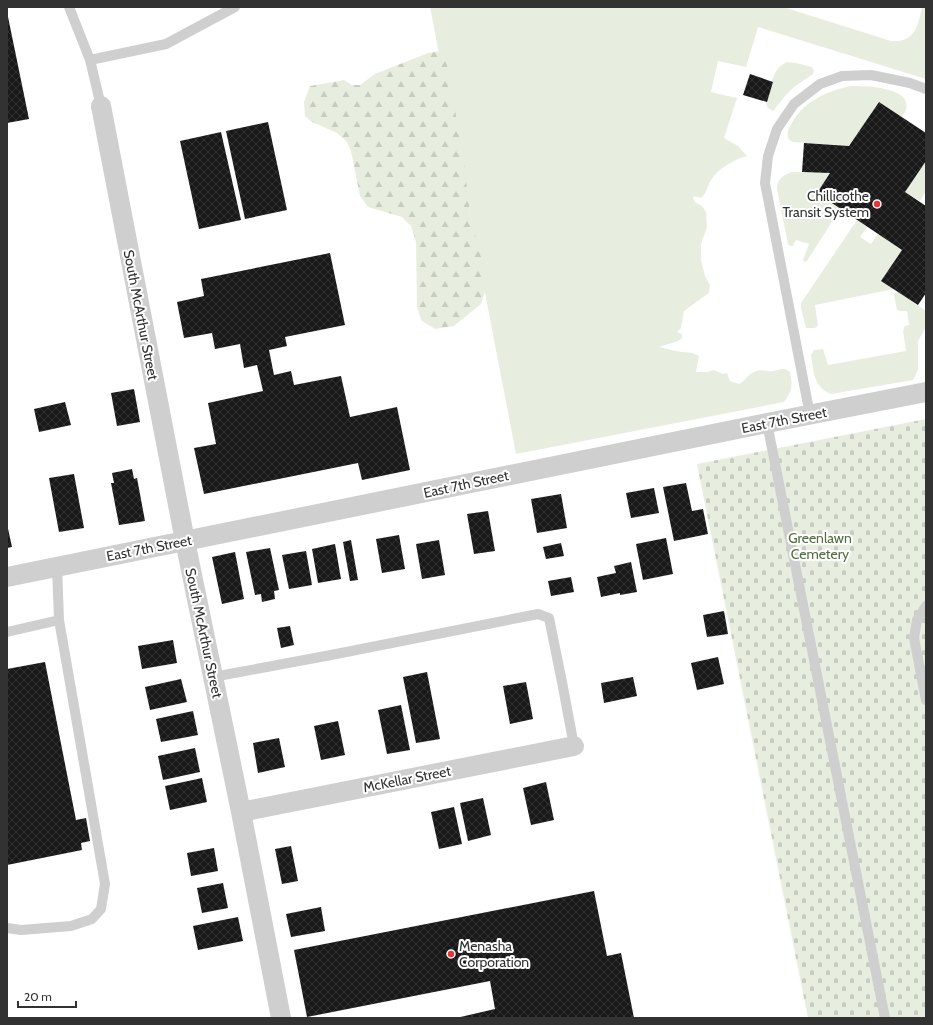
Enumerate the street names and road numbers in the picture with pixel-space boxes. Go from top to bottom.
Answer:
street label: South McArthur Street [120,248,163,382]
street label: East 7th Street [740,403,829,437]
street label: East 7th Street [422,466,511,502]
street label: East 7th Street [105,531,194,565]
street label: South McArthur Street [181,566,227,700]
street label: McKellar Street [362,762,453,796]

